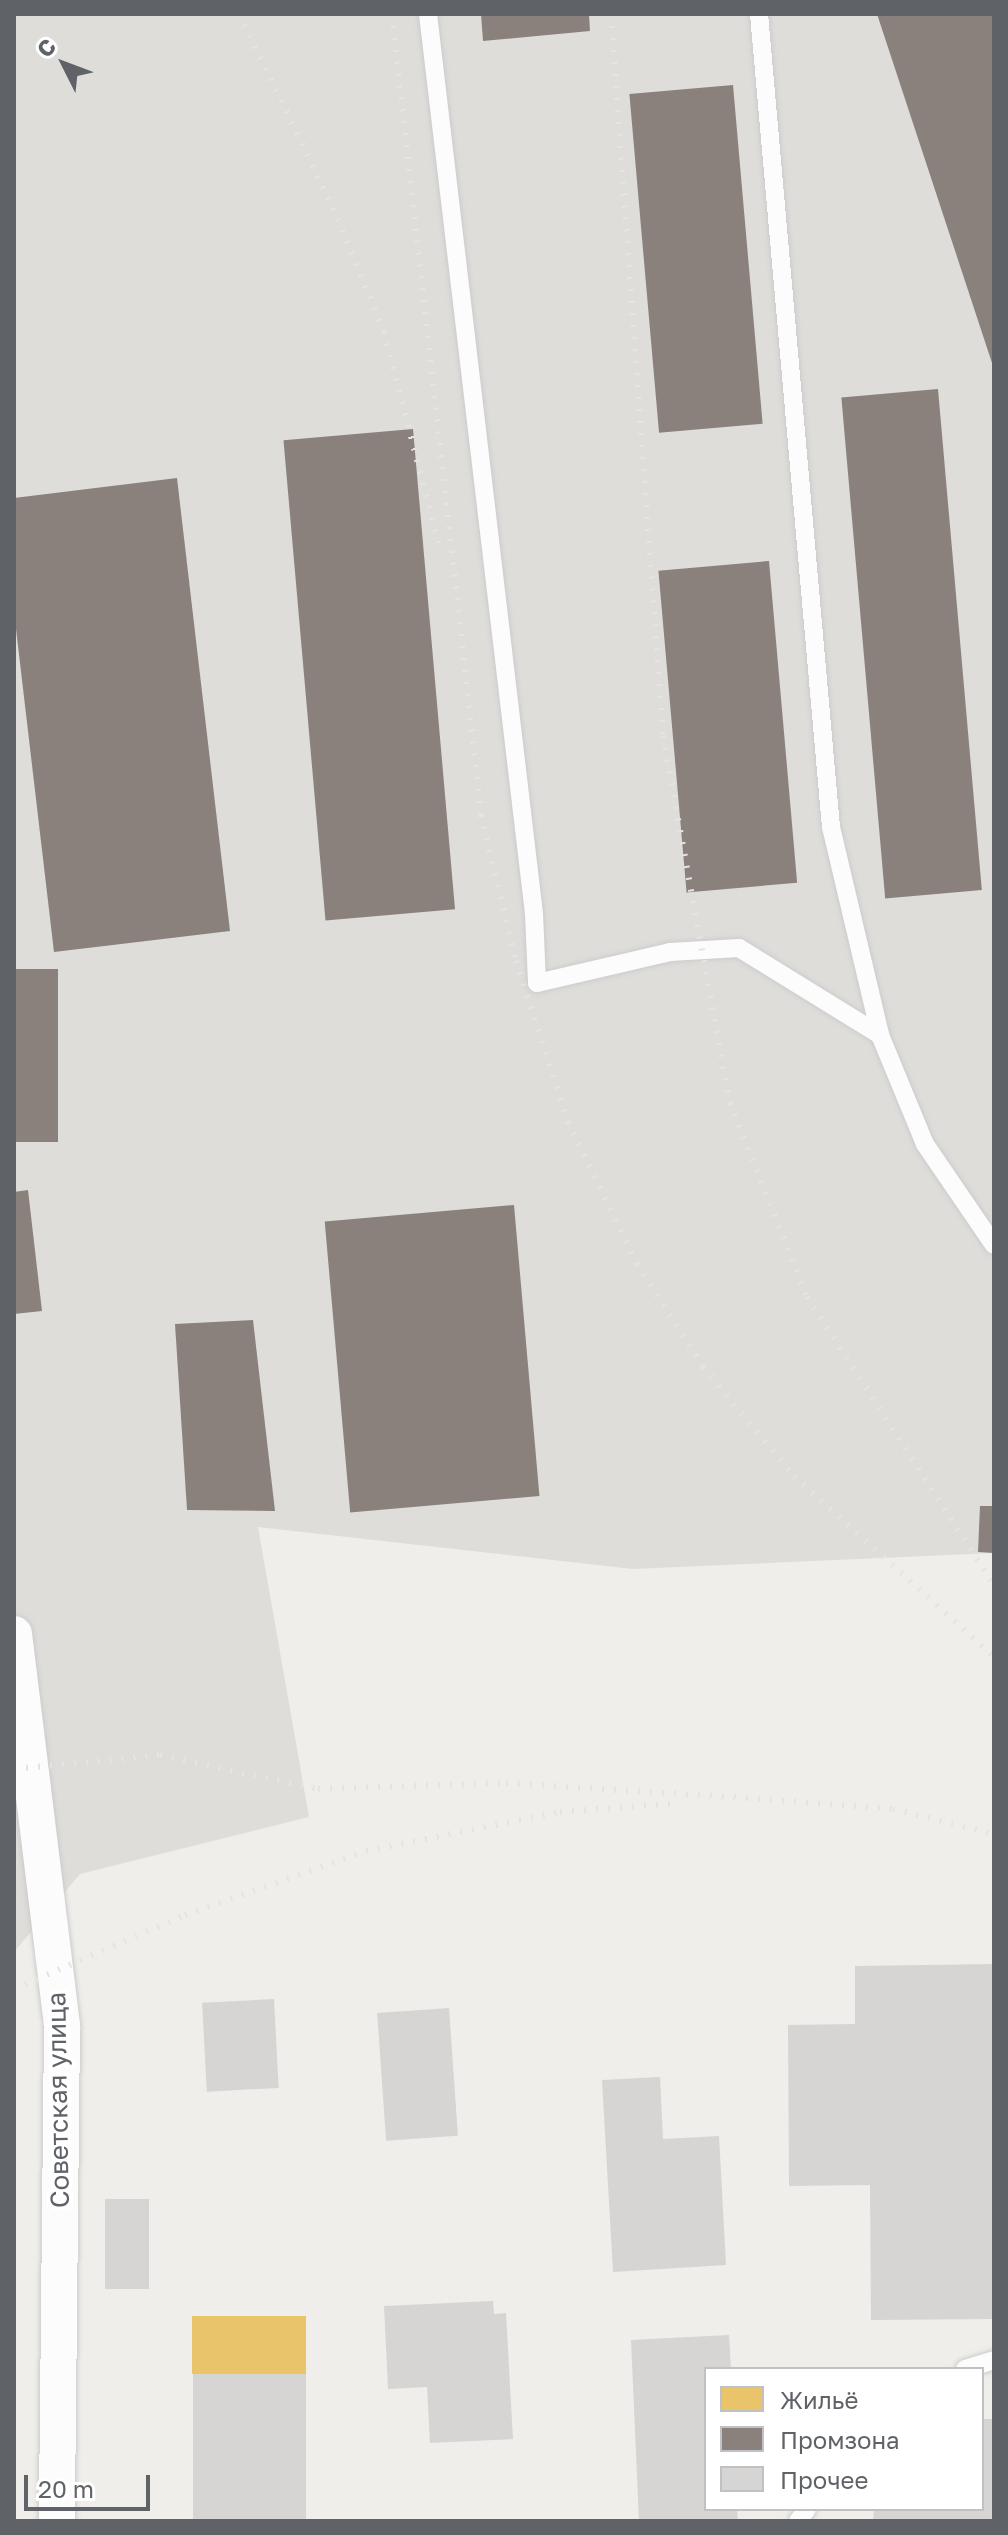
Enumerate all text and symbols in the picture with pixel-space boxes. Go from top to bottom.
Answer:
north arrow [24,24,104,104]
text: С [31,33,61,62]
street label: Советская улица [41,1992,75,2208]
legend [704,2367,984,2511]
text: Жильё [780,2385,858,2414]
text: Промзона [780,2425,900,2454]
scale bar [28,2459,154,2509]
text: Прочее [780,2465,868,2494]
text: 20 m [38,2474,94,2503]

